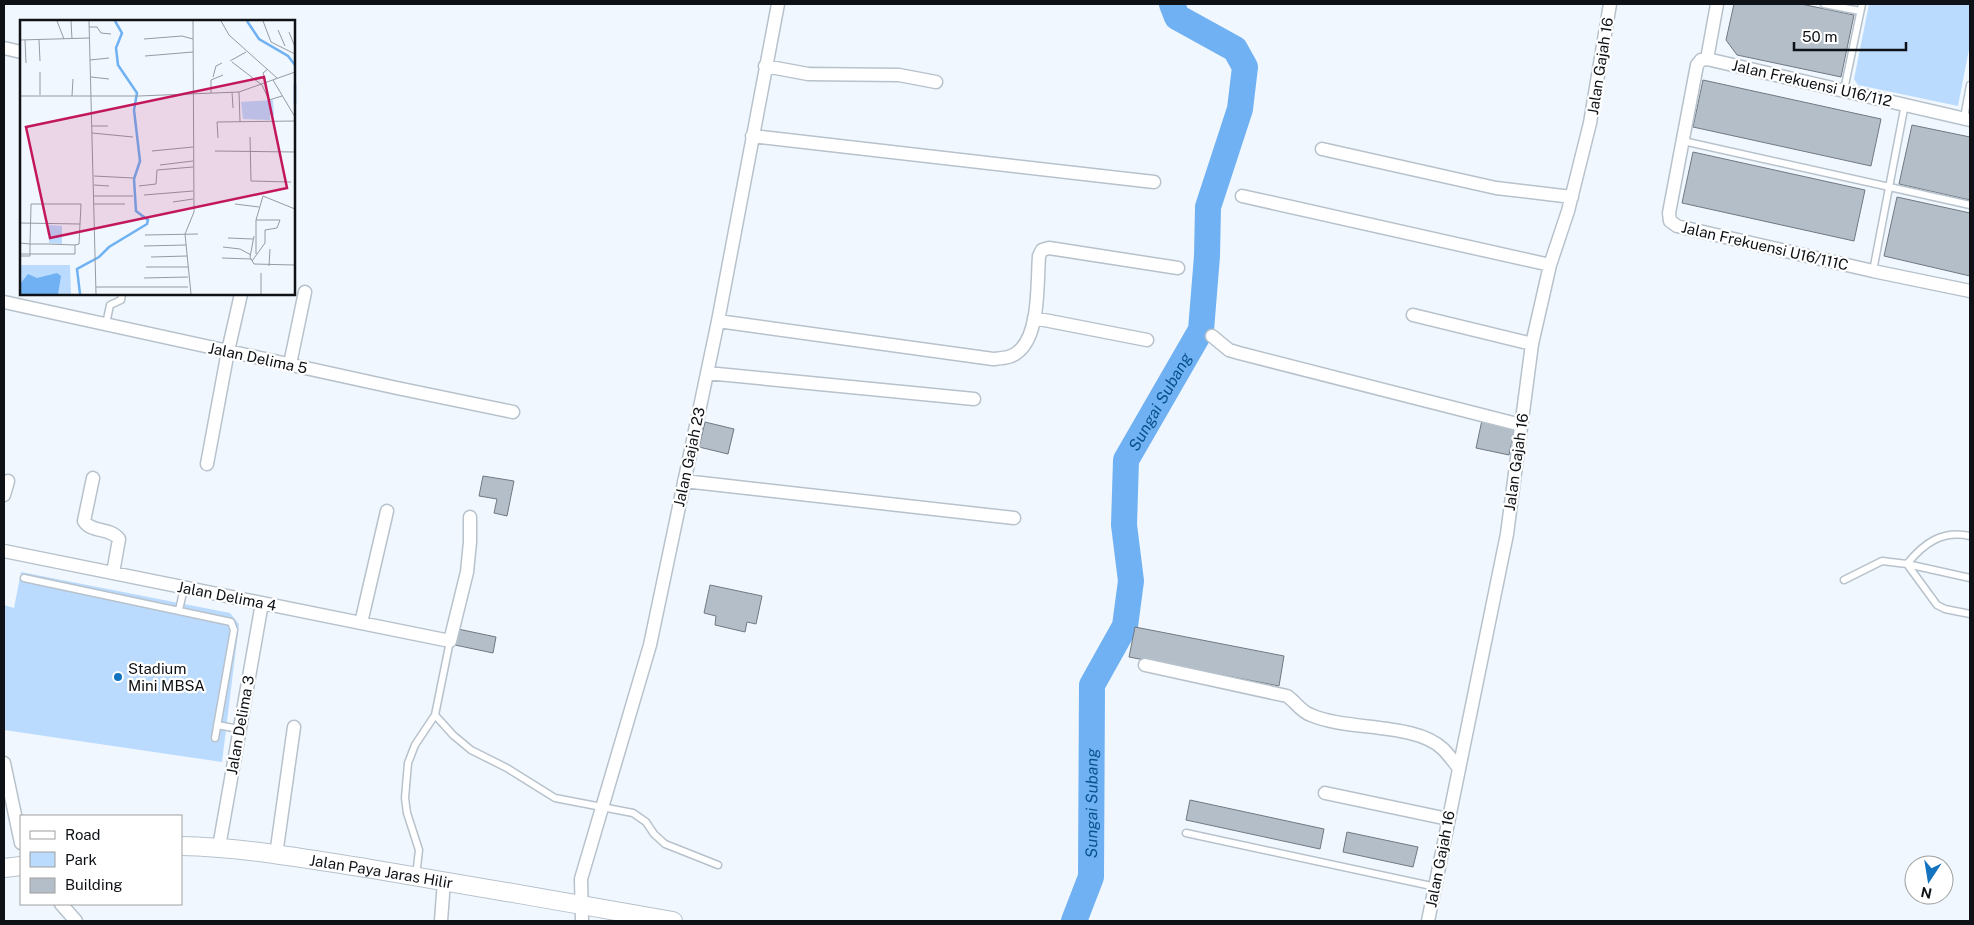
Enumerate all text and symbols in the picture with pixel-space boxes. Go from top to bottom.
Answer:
street label: Jalan Gajah 16 [1584,16,1616,116]
inset map [20,20,295,295]
scale bar [1794,20,1906,52]
text: 50 m [1802,28,1837,45]
street label: Jalan Frekuensi U16/112 [1730,56,1894,110]
street label: Jalan Frekuensi U16/111C [1680,218,1850,274]
street label: Jalan Delima 5 [207,339,309,377]
water label: Sungai Subang [1124,349,1196,454]
street label: Jalan Gajah 23 [670,406,708,508]
street label: Jalan Gajah 16 [1501,412,1531,512]
street label: Jalan Delima 4 [176,578,278,614]
place label: Stadium Mini MBSA [128,660,205,694]
marker: Stadium Mini MBSA [112,671,124,683]
street label: Jalan Delima 3 [223,674,257,776]
water label: Sungai Subang [1082,748,1101,858]
street label: Jalan Gajah 16 [1422,809,1458,909]
legend [20,815,182,905]
text: Road [65,826,101,843]
text: Park [65,851,97,868]
street label: Jalan Paya Jaras Hilir [308,851,454,891]
north arrow [1904,855,1954,905]
text: Building [65,876,123,893]
text: N [1919,884,1933,902]

